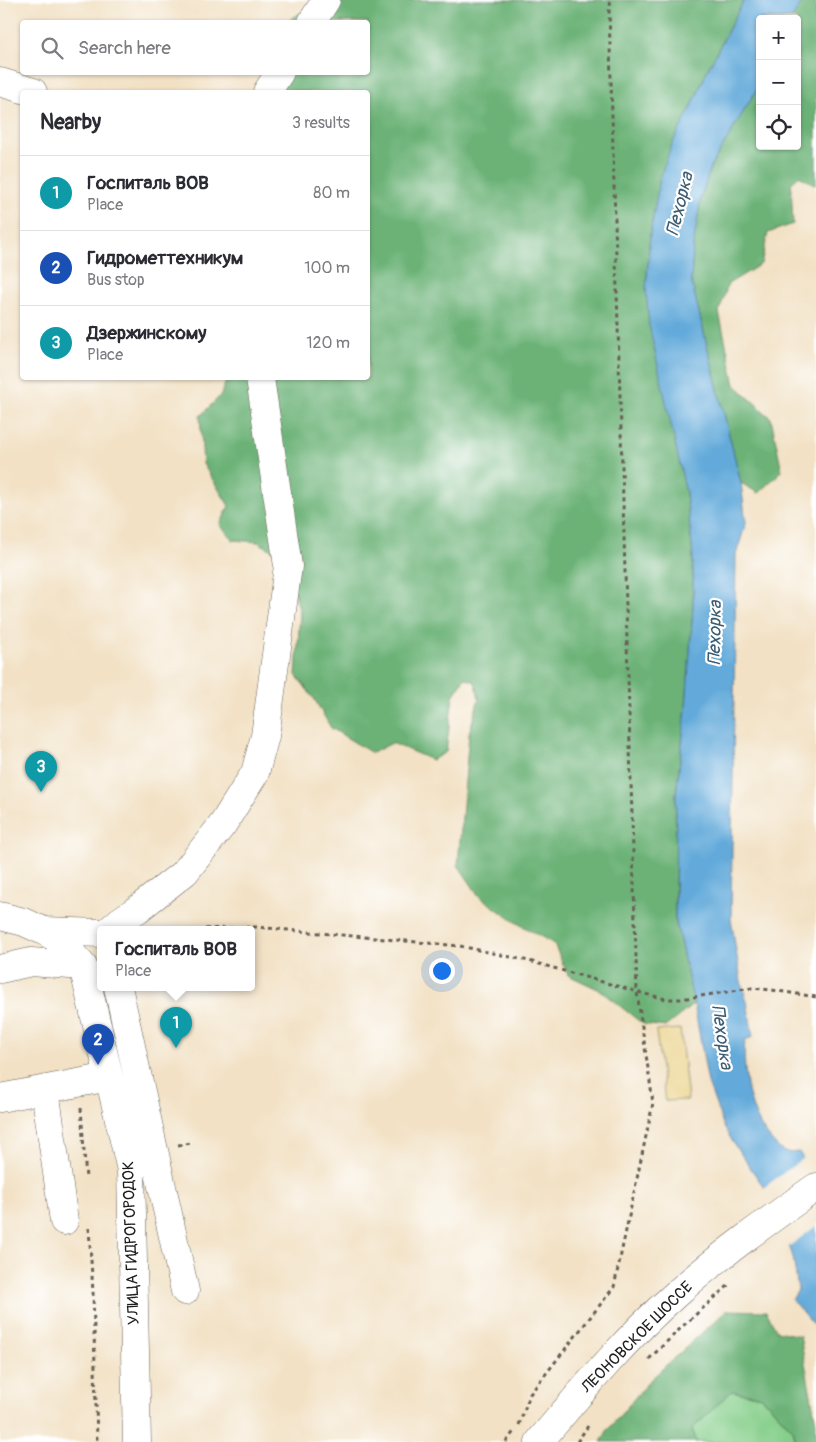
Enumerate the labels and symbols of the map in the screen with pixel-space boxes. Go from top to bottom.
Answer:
water label: Пехорка [661,168,699,238]
water label: Пехорка [703,599,727,665]
pin: 3 [25,751,57,792]
your location [429,958,455,984]
water label: Пехорка [706,1003,738,1072]
pin: 1 [160,1007,192,1048]
pin: 2 [82,1024,114,1065]
street label: УЛИЦА ГИДРОГОРОДОК [118,1161,144,1325]
street label: ЛЕОНОВСКОЕ ШОССЕ [576,1277,697,1398]

